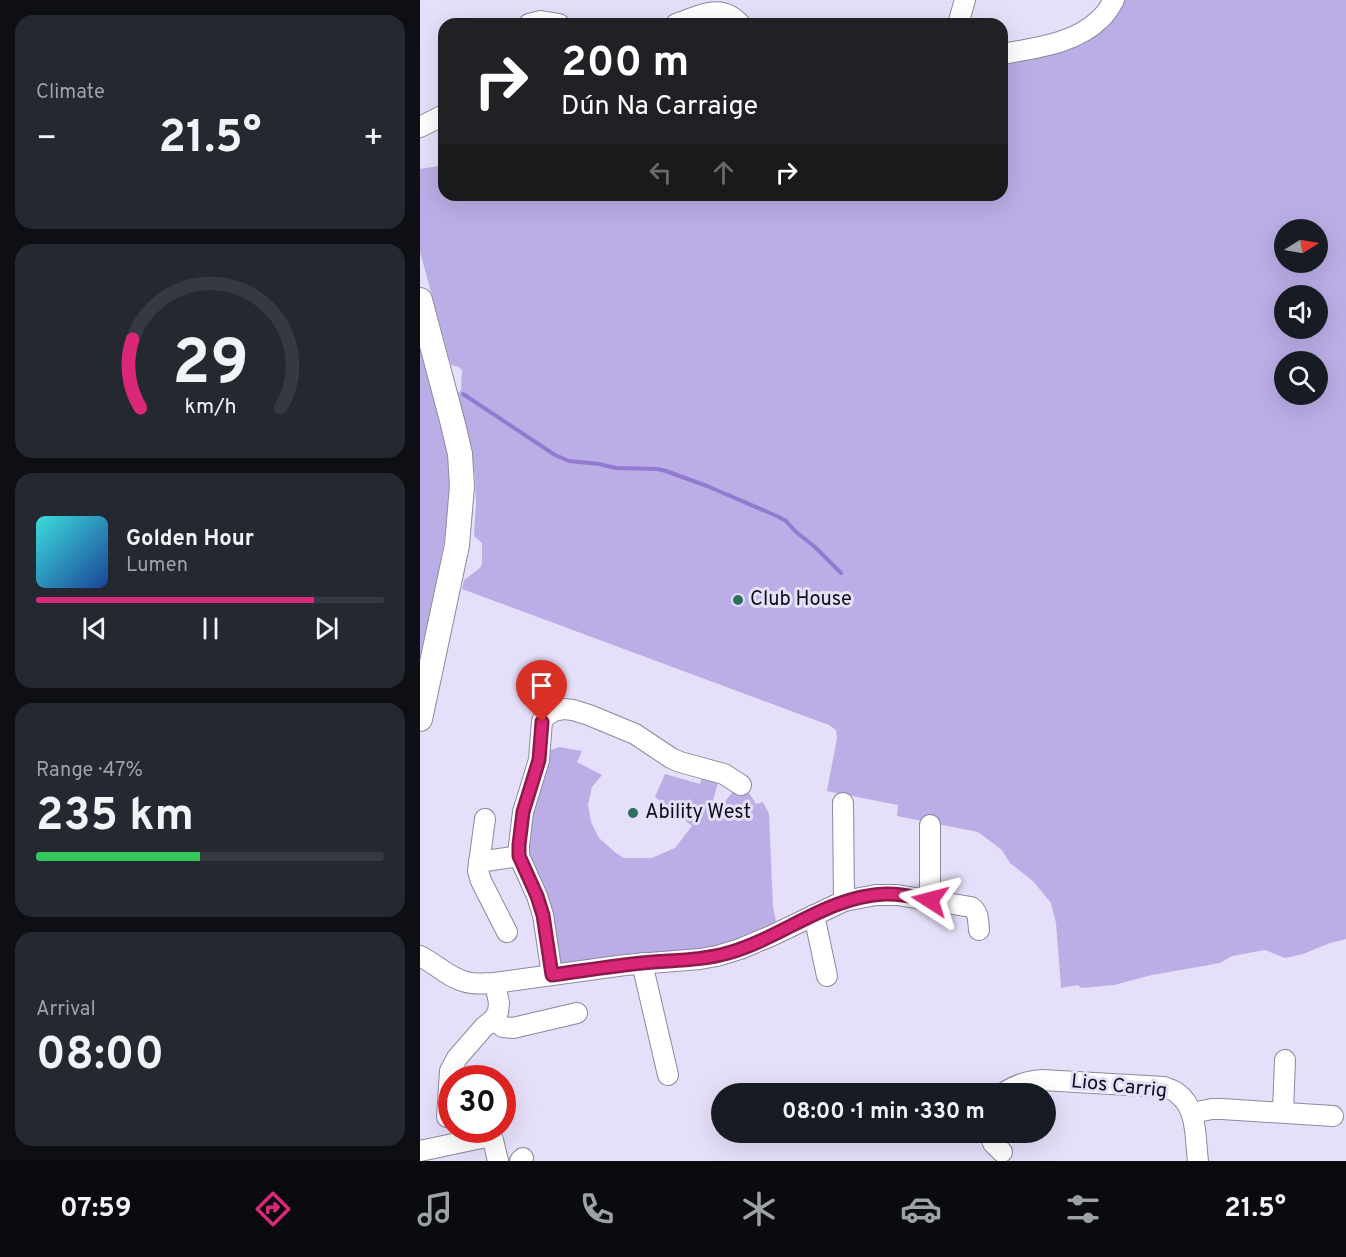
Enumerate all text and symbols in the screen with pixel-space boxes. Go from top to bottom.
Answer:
text: 200 m [561,38,689,91]
icon: right [462,42,540,120]
text: Climate [36,80,105,106]
text: Dún Na Carraige [561,90,758,124]
text: 21.5° [159,111,261,168]
text: − [36,119,57,161]
text: + [363,119,384,161]
icon: left [644,156,677,189]
icon: ahead [707,156,740,189]
icon: right [770,156,803,189]
north arrow [1274,219,1328,273]
map controls [1274,219,1328,405]
button: sound [1274,285,1328,339]
text: 29 [172,327,248,406]
button: search [1274,351,1328,405]
text: km/h [184,395,236,422]
text: Golden Hour [126,526,254,553]
text: Lumen [126,553,188,579]
place label: Club House [750,587,852,613]
marker: Club House [731,593,745,607]
icon: previous [78,612,111,645]
icon: pause [194,612,227,645]
icon: next [310,612,343,645]
pin [516,660,567,722]
icon: arrive [525,669,558,702]
text: Range · 47% [36,758,143,784]
text: 235 km [36,789,194,846]
place label: Ability West [645,800,751,826]
marker: Ability West [626,806,640,820]
position arrow [898,868,962,932]
text: Arrival [36,997,96,1023]
text: 08:00 [36,1028,164,1085]
speed limit sign: 30 [438,1065,516,1143]
street label: Lios Carrig [1070,1069,1168,1105]
text: 08:00 · 1 min · 330 m [782,1099,985,1126]
icon: directions [252,1188,294,1230]
icon: music [414,1188,456,1230]
icon: phone [576,1188,618,1230]
icon: climate [738,1188,780,1230]
icon: car [900,1188,942,1230]
icon: filters [1062,1188,1104,1230]
text: 07:59 [60,1192,131,1226]
text: 21.5° [1224,1192,1286,1226]

